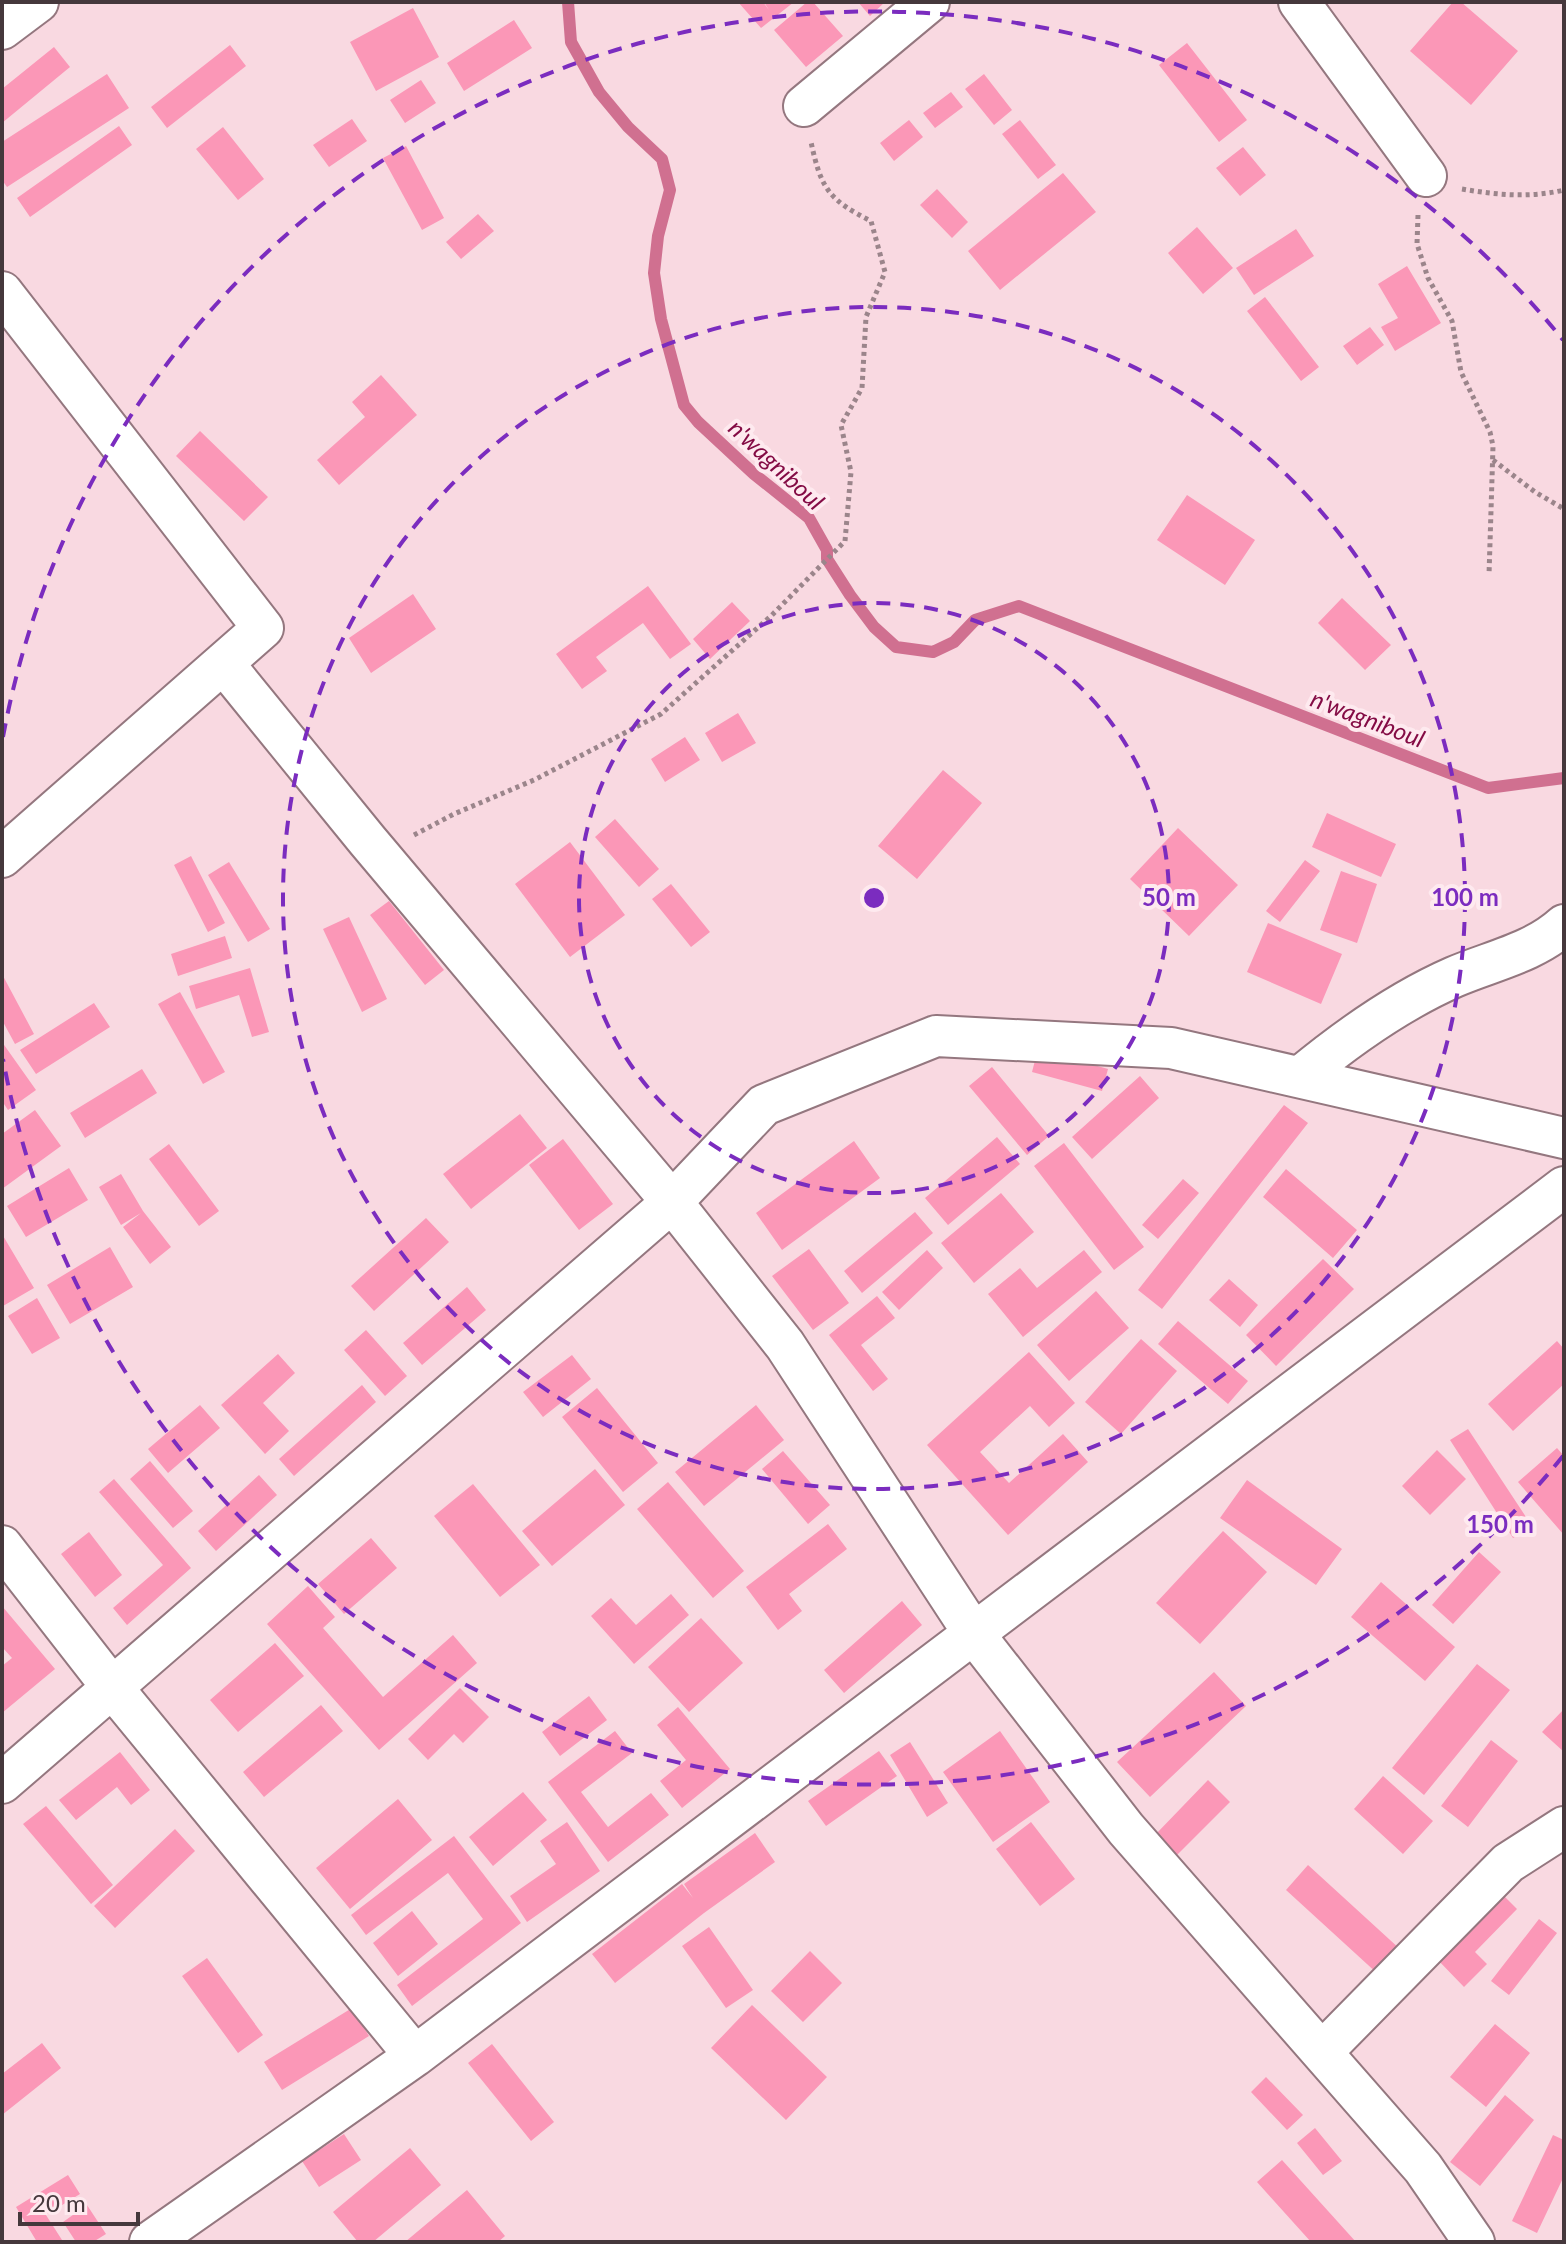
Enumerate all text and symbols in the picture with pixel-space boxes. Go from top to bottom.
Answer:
water label: n'wagniboul [723,413,831,516]
water label: n'wagniboul [1307,683,1429,753]
text: 50 m [1142,882,1196,911]
text: 100 m [1431,882,1499,911]
centre of rings [860,884,888,912]
text: 150 m [1466,1509,1534,1538]
scale bar [20,2176,138,2226]
text: 20 m [32,2188,86,2217]

